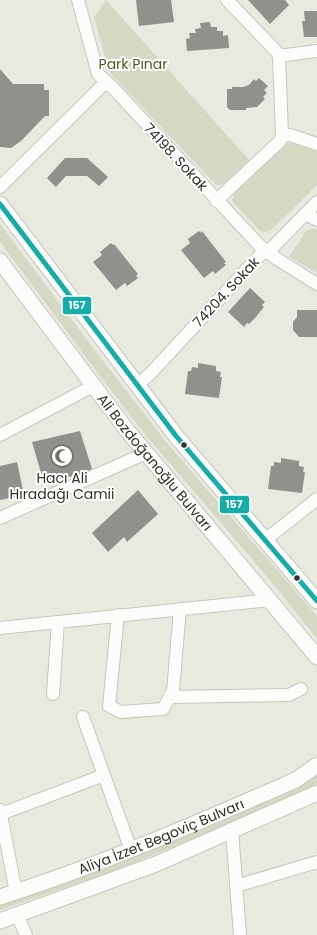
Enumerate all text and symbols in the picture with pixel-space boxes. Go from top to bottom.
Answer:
park label: Park Pınar [99,54,167,74]
street label: 74198. Sokak [139,119,213,196]
street label: 74204. Sokak [188,252,264,332]
line badge: 157 [62,296,92,315]
text: 157 [68,297,86,313]
street label: Ali Bozdoğanoğlu Bulvarı [93,389,217,535]
unlabelled marker [179,440,189,450]
mosque icon: Hacı Ali Hıradağı Camii [49,443,75,469]
place label: Hacı Ali Hıradağı Camii [10,468,114,504]
line badge: 157 [219,495,250,514]
text: 157 [225,496,243,512]
unlabelled marker [292,573,302,583]
street label: Aliya İzzet Begoviç Bulvarı [75,794,247,879]

